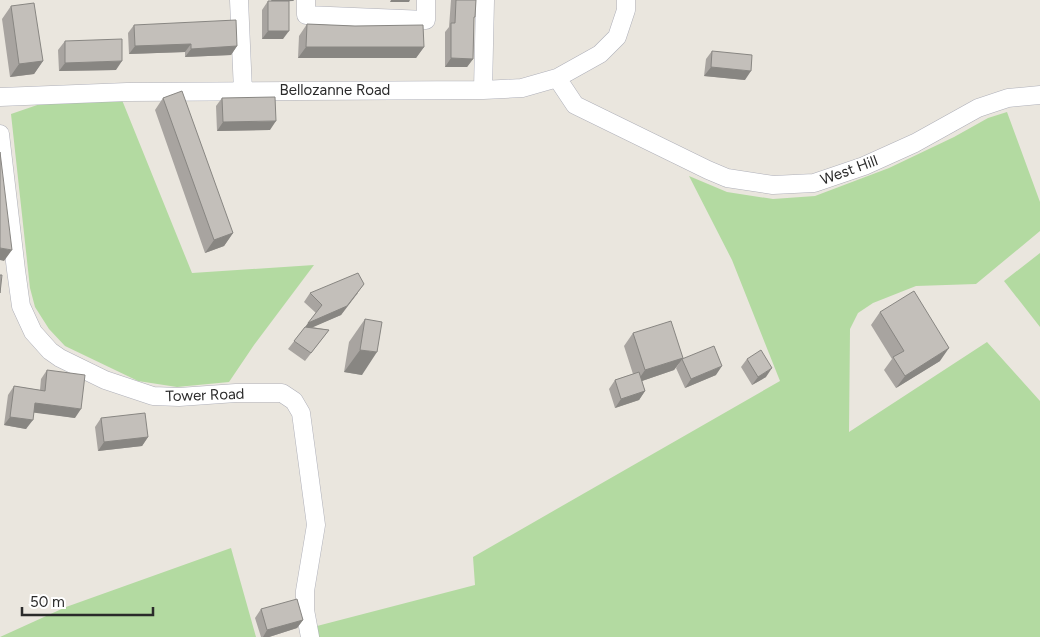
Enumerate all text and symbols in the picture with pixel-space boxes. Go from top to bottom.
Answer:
street label: Bellozanne Road [280,81,390,99]
street label: West Hill [818,151,880,189]
street label: Tower Road [165,385,245,405]
scale bar [22,584,154,616]
text: 50 m [30,593,65,611]

